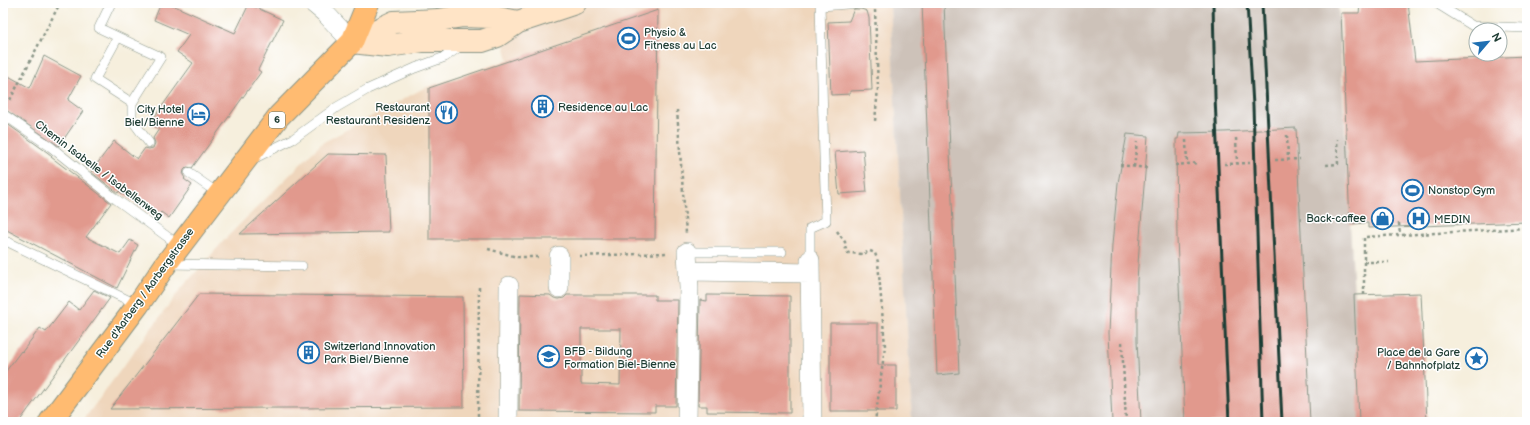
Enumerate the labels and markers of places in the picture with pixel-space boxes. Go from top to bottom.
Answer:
sports icon: Physio & Fitness au Lac [616,25,642,51]
place label: Physio & Fitness au Lac [644,26,717,52]
building icon: Residence au Lac [530,94,556,120]
restaurant icon: Restaurant Restaurant Residenz [433,100,459,126]
place label: Restaurant Restaurant Residenz [326,101,431,127]
place label: Residence au Lac [558,101,648,114]
hotel icon: City Hotel Biel/Bienne [186,102,212,128]
place label: City Hotel Biel/Bienne [124,103,184,129]
sports icon: Nonstop Gym [1400,177,1426,203]
place label: Nonstop Gym [1428,184,1495,197]
shop icon: Back-caffee [1369,205,1395,231]
hospital icon: MEDIN [1406,206,1432,232]
place label: Back-caffee [1306,212,1366,225]
place label: MEDIN [1434,213,1470,226]
building icon: Switzerland Innovation Park Biel/Bienne [296,339,322,365]
place label: Switzerland Innovation Park Biel/Bienne [324,340,435,366]
school or university icon: BFB - Bildung Formation Biel-Bienne [536,344,562,370]
place label: BFB - Bildung Formation Biel-Bienne [564,345,676,371]
place icon: Place de la Gare / Bahnhofplatz [1463,345,1489,371]
place label: Place de la Gare / Bahnhofplatz [1377,346,1461,372]

